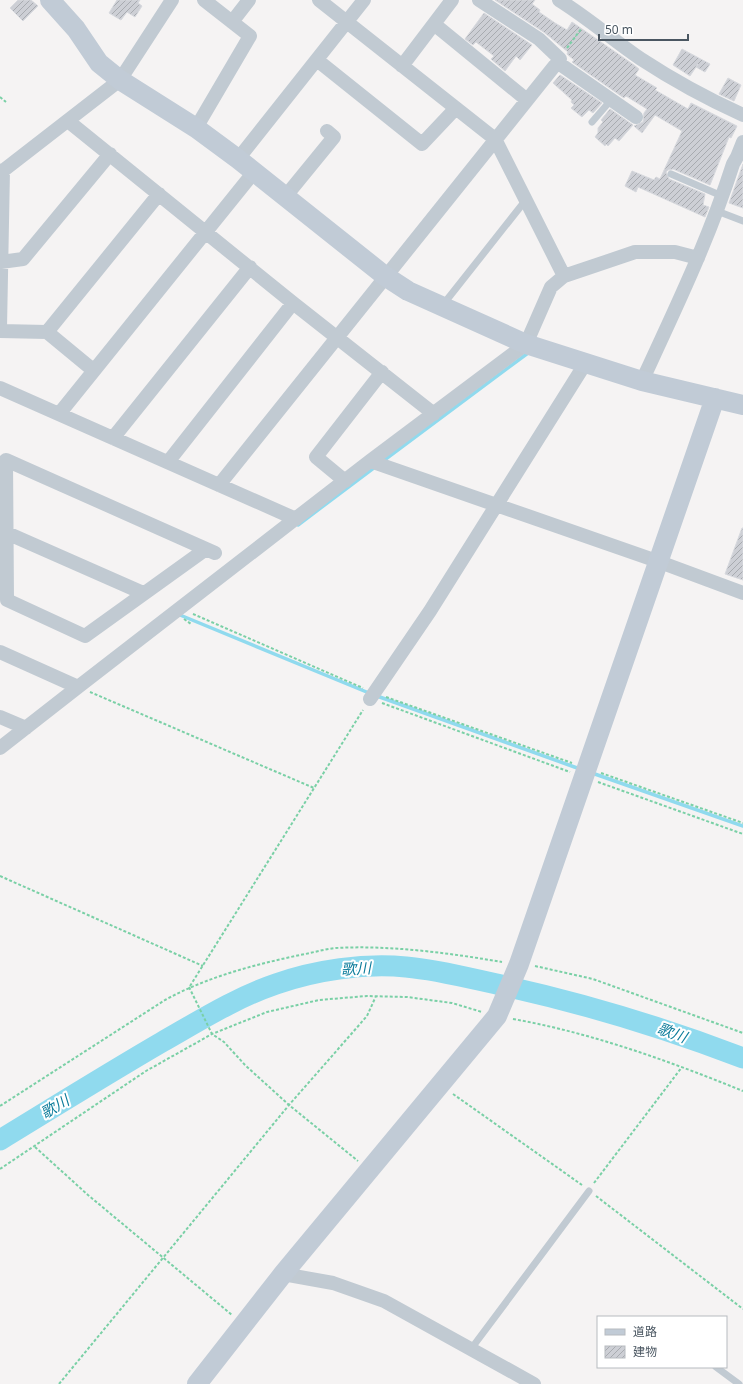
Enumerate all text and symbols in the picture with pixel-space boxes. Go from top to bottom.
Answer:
scale bar [599,16,688,42]
text: 50 m [605,21,633,38]
water label: 歌川 [340,957,373,979]
water label: 歌川 [655,1018,692,1047]
water label: 歌川 [36,1089,74,1122]
legend [597,1316,727,1368]
text: 道路 [633,1323,657,1340]
text: 建物 [633,1343,657,1360]

